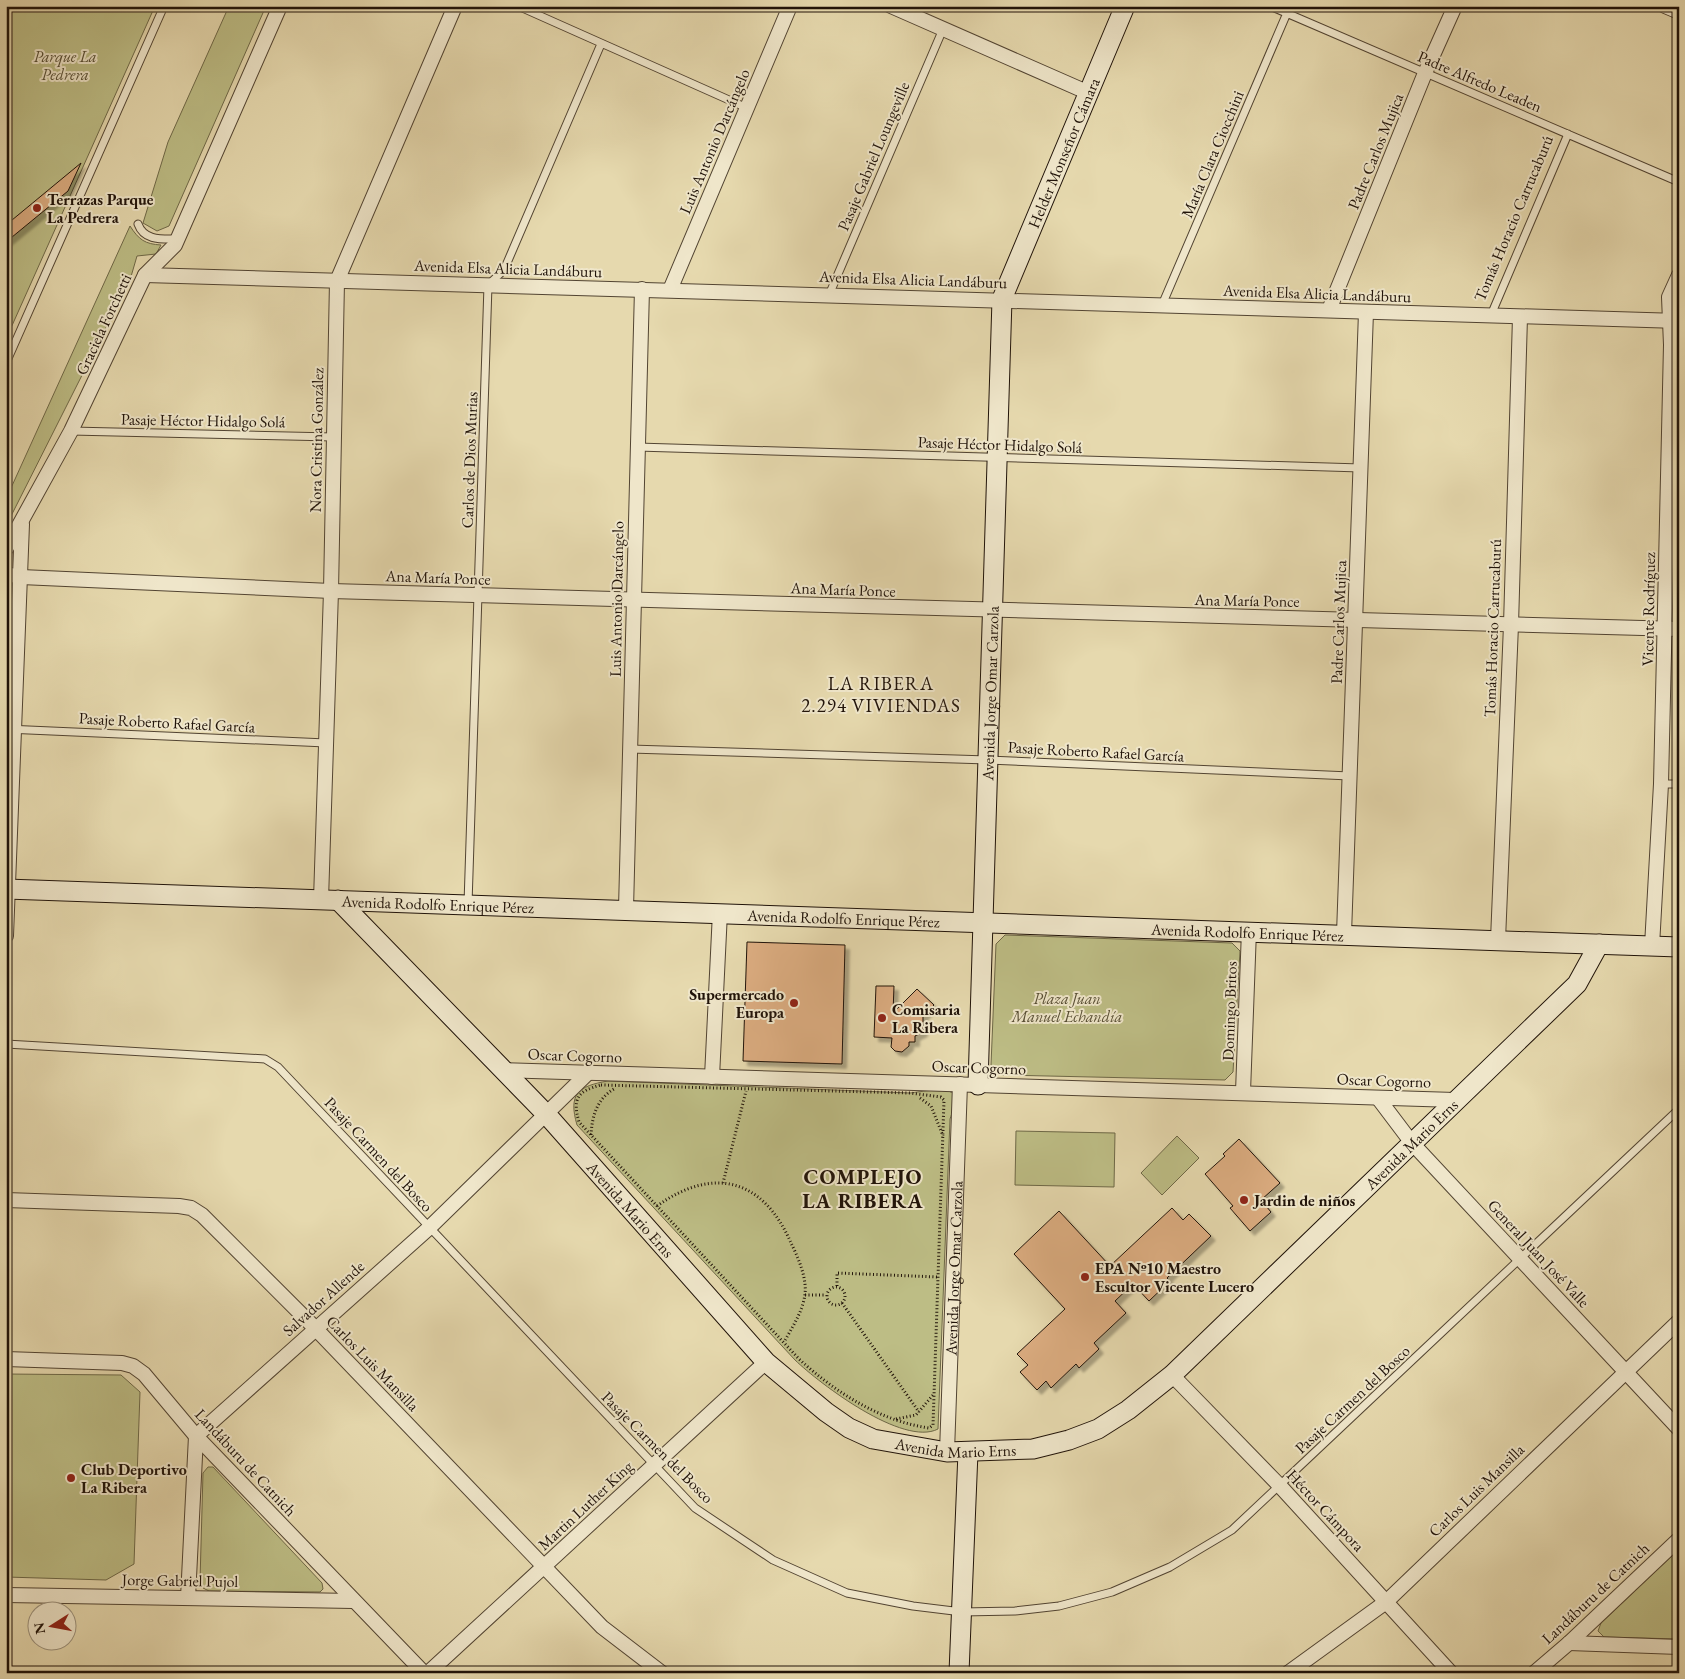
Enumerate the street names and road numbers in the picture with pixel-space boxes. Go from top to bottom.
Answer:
street label: Padre Alfredo Leaden [1415,46,1545,117]
street label: Luis Antonio Darcángelo [674,65,755,217]
street label: Helder Monseñor Cámara [1023,74,1105,231]
street label: Pasaje Gabriel Loungeville [833,79,914,234]
street label: María Clara Ciocchini [1176,87,1249,221]
street label: Padre Carlos Mujica [1343,89,1409,212]
street label: Tomás Horacio Carrucaburú [1469,132,1558,304]
street label: Avenida Elsa Alicia Landáburu [412,255,603,282]
street label: Avenida Elsa Alicia Landáburu [817,266,1008,293]
street label: Graciela Forchetti [71,270,136,378]
street label: Avenida Elsa Alicia Landáburu [1221,280,1412,307]
street label: Nora Cristina González [305,367,328,513]
street label: Carlos de Dios Murias [457,391,482,529]
street label: Pasaje Héctor Hidalgo Solá [121,409,286,432]
street label: Pasaje Héctor Hidalgo Solá [917,431,1083,458]
street label: Luis Antonio Darcángelo [605,521,628,677]
street label: Tomás Horacio Carrucaburú [1479,538,1506,717]
street label: Vicente Rodríguez [1637,552,1660,666]
street label: Padre Carlos Mujica [1326,559,1351,684]
street label: Ana María Ponce [384,565,491,590]
street label: Ana María Ponce [789,577,896,602]
street label: Ana María Ponce [1193,589,1300,612]
street label: Avenida Jorge Omar Carzola [977,605,1004,782]
street label: Pasaje Roberto Rafael García [78,707,256,738]
street label: Pasaje Roberto Rafael García [1007,736,1185,767]
street label: Avenida Rodolfo Enrique Pérez [340,891,534,918]
street label: Avenida Rodolfo Enrique Pérez [746,905,940,932]
street label: Avenida Rodolfo Enrique Pérez [1150,919,1344,946]
street label: Domingo Britos [1217,961,1242,1061]
street label: Oscar Cogorno [527,1043,623,1068]
street label: Oscar Cogorno [931,1055,1027,1080]
street label: Oscar Cogorno [1336,1068,1432,1093]
street label: Pasaje Carmen del Bosco [320,1092,438,1217]
street label: Avenida Mario Erns [1360,1095,1463,1195]
street label: Avenida Mario Erns [581,1156,679,1262]
street label: Avenida Jorge Omar Carzola [940,1180,968,1357]
street label: General Juan José Valle [1483,1195,1594,1312]
street label: Salvador Allende [278,1256,369,1341]
street label: Carlos Luis Mansilla [322,1311,424,1416]
street label: Pasaje Carmen del Bosco [1290,1340,1415,1458]
street label: Pasaje Carmen del Bosco [597,1387,718,1508]
street label: Landáburu de Catnich [190,1404,301,1521]
street label: Avenida Mario Erns [892,1433,1017,1463]
street label: Carlos Luis Mansilla [1424,1439,1529,1541]
street label: Martin Luther King [533,1455,638,1555]
street label: Héctor Cámpora [1282,1465,1370,1556]
street label: Landáburu de Catnich [1537,1538,1654,1649]
street label: Jorge Gabriel Pujol [120,1569,238,1592]

